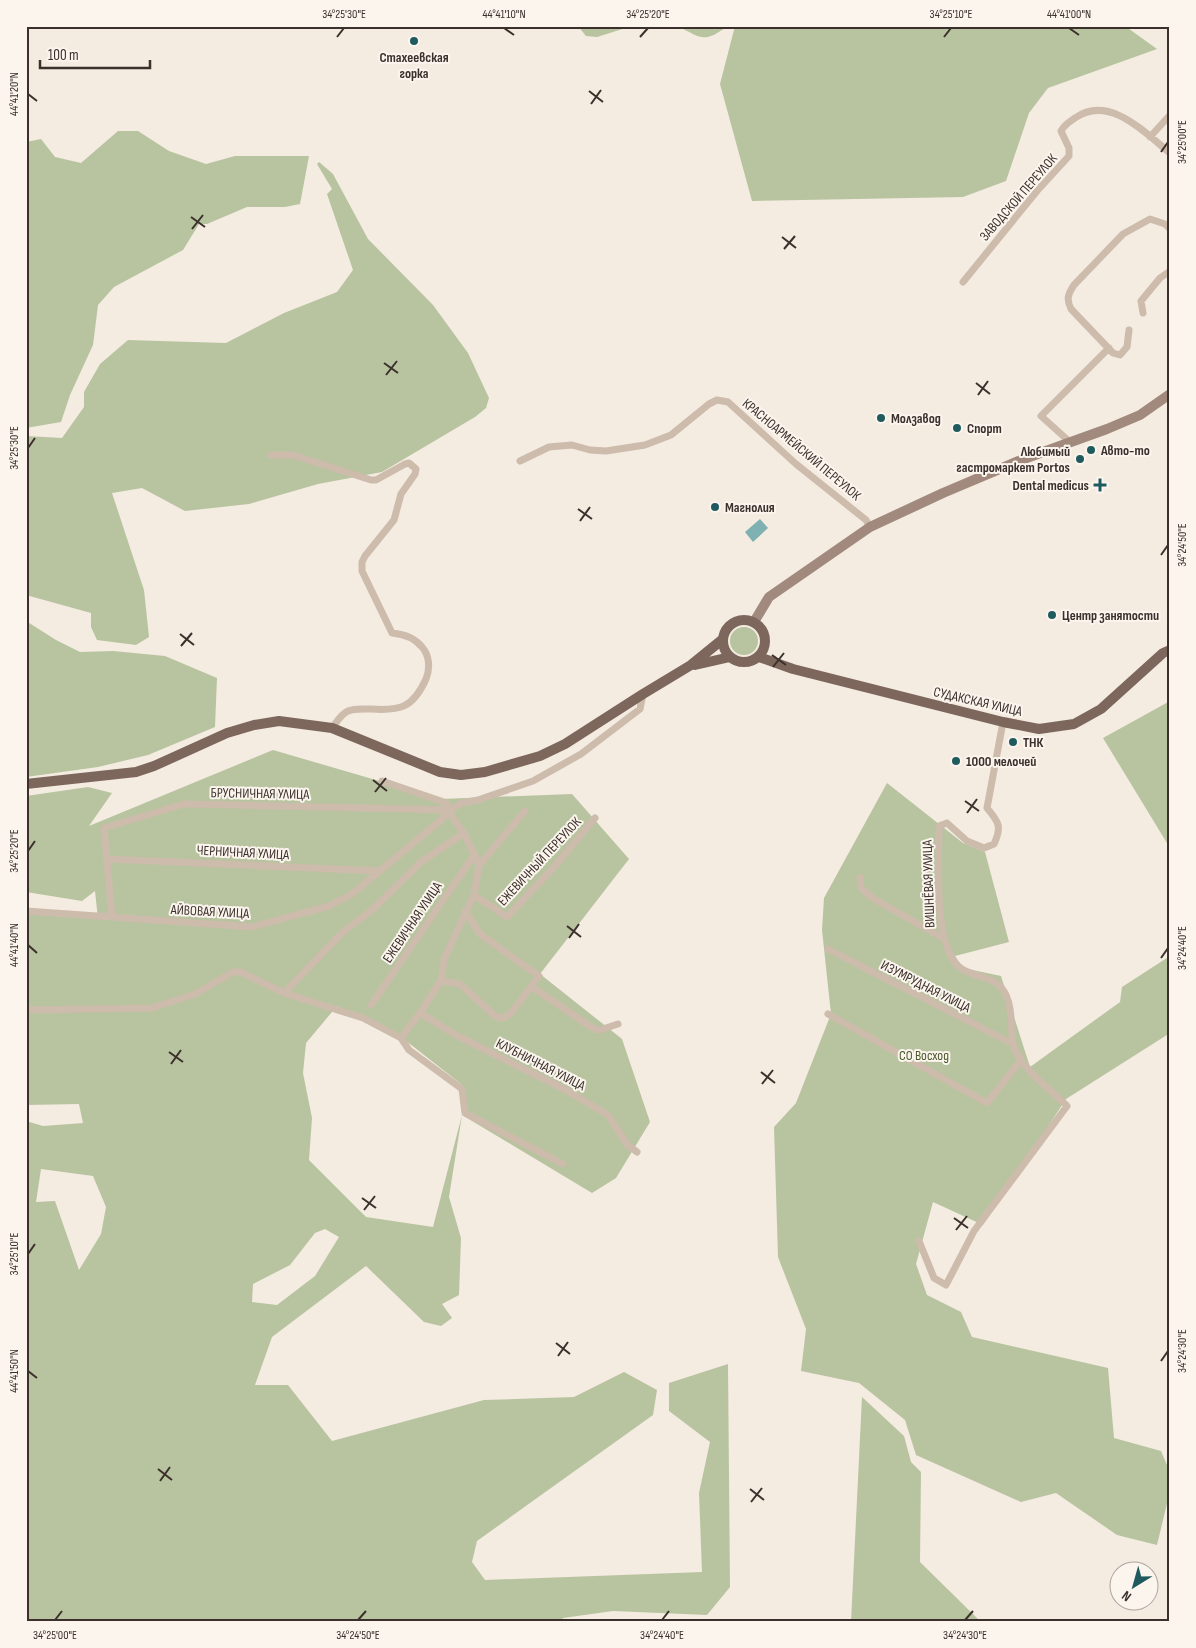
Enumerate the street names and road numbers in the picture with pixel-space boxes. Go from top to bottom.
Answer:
street label: ЗАВОДСКОЙ ПЕРЕУЛОК [976,150,1061,244]
street label: КРАСНОАРМЕЙСКИЙ ПЕРЕУЛОК [739,395,865,504]
street label: СУДАКСКАЯ УЛИЦА [932,683,1025,720]
street label: БРУСНИЧНАЯ УЛИЦА [210,784,311,803]
street label: ЕЖЕВИЧНЫЙ ПЕРЕУЛОК [494,813,585,909]
street label: ВИШНЁВАЯ УЛИЦА [918,839,939,928]
street label: ЧЕРНИЧНАЯ УЛИЦА [196,842,291,863]
street label: ЕЖЕВИЧНАЯ УЛИЦА [379,878,446,966]
street label: АЙВОВАЯ УЛИЦА [169,901,251,922]
street label: ИЗУМРУДНАЯ УЛИЦА [878,957,974,1017]
street label: КЛУБНИЧНАЯ УЛИЦА [493,1035,589,1095]

